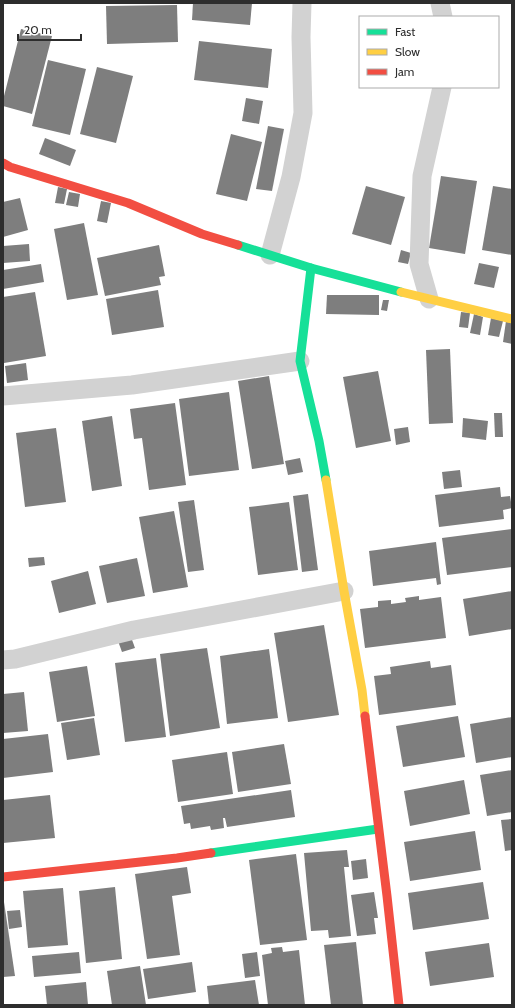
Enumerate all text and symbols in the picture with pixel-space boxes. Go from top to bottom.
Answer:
scale bar [18,16,81,42]
legend [359,16,499,88]
text: 20 m [24,22,52,37]
text: Fast [395,24,415,39]
text: Slow [395,44,420,59]
text: Jam [394,64,414,79]

